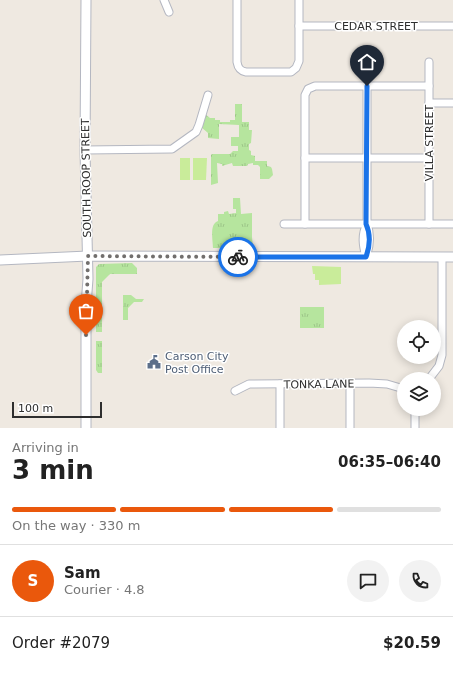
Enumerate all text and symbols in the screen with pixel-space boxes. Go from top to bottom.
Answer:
street label: CEDAR STREET [334,20,418,33]
pin [350,45,384,86]
icon: home [356,51,378,73]
street label: VILLA STREET [423,105,436,181]
street label: SOUTH ROOP STREET [79,118,94,238]
courier [218,237,258,277]
icon: bike [227,246,249,268]
pin [69,294,103,335]
icon: bag [75,300,97,322]
map controls [397,320,441,416]
button: locate [397,320,441,364]
place label: Carson City Post Office [165,350,229,376]
public building icon: Carson City Post Office [146,354,162,370]
button: layers [397,372,441,416]
street label: TONKA LANE [283,377,355,392]
scale bar [12,400,102,419]
text: 100 m [18,402,53,415]
text: Arriving in [12,440,79,455]
text: 06:35–06:40 [338,453,441,471]
text: 3 min [12,455,94,485]
text: On the way · 330 m [12,518,140,533]
button: chat [347,560,389,602]
button: phone [399,560,441,602]
text: Sam [64,564,101,582]
text: S [28,572,38,590]
text: Courier · 4.8 [64,582,145,597]
text: Order #2079 [12,634,110,652]
text: $20.59 [383,634,441,652]

